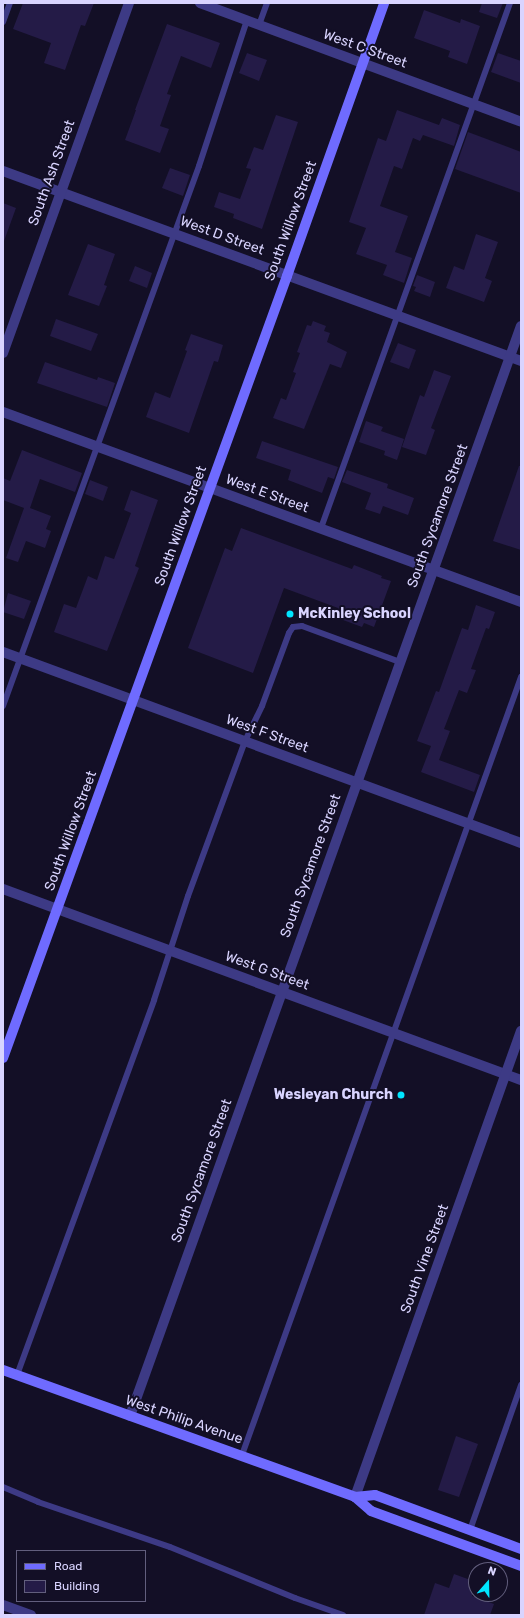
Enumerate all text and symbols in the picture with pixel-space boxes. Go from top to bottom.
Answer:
street label: West C Street [321,26,409,72]
street label: South Ash Street [25,118,79,228]
street label: South Willow Street [261,158,321,284]
street label: West D Street [178,213,266,259]
street label: South Sycamore Street [404,442,472,590]
street label: South Willow Street [151,463,211,589]
street label: West E Street [223,471,311,517]
place label: McKinley School [298,606,411,622]
marker: McKinley School [285,609,295,619]
street label: West F Street [223,711,311,757]
street label: South Willow Street [41,768,101,894]
street label: South Sycamore Street [277,792,345,940]
street label: West G Street [223,948,311,994]
place label: Wesleyan Church [274,1087,393,1103]
marker: Wesleyan Church [396,1090,406,1100]
street label: South Sycamore Street [168,1097,236,1245]
street label: South Vine Street [397,1202,453,1316]
street label: West Philip Avenue [123,1392,245,1448]
legend [16,1550,146,1602]
text: Road [54,1559,82,1573]
north arrow [468,1562,508,1602]
text: N [486,1564,498,1579]
text: Building [54,1579,100,1593]

